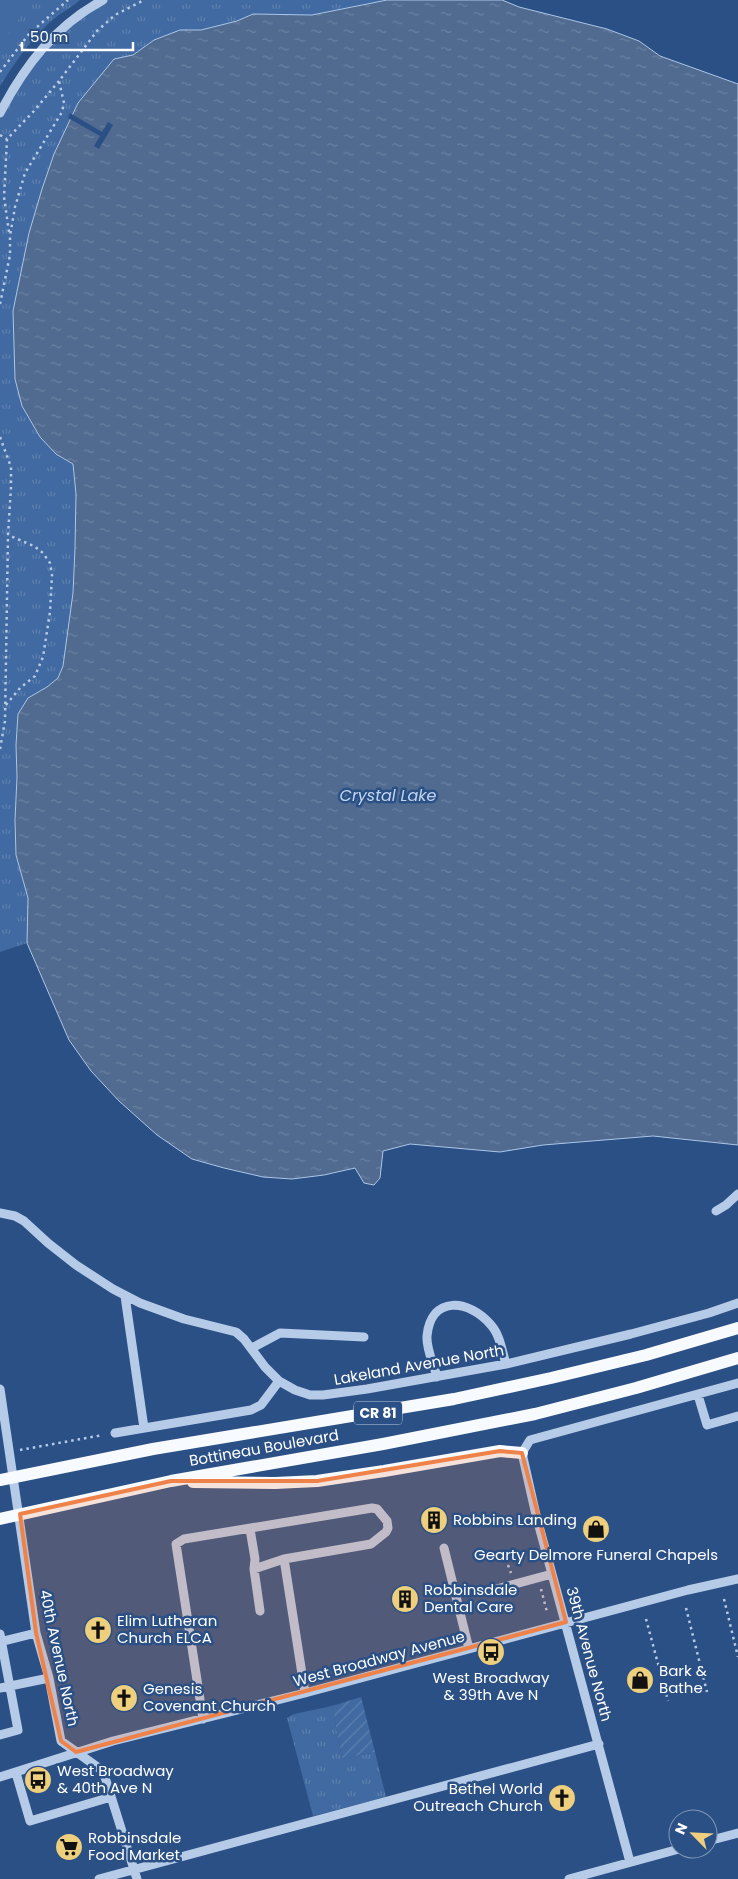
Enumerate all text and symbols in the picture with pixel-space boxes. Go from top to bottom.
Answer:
scale bar [22,20,134,52]
text: 50 m [30,26,68,47]
water label: Crystal Lake [340,784,437,807]
street label: Lakeland Avenue North [332,1339,506,1390]
road number: CR 81 [354,1402,402,1425]
street label: Bottineau Boulevard [187,1424,340,1471]
building icon: Robbins Landing [419,1505,449,1535]
place label: Robbins Landing [453,1509,577,1530]
shop icon: Gearty Delmore Funeral Chapels [581,1514,611,1544]
place label: Gearty Delmore Funeral Chapels [474,1544,718,1565]
place label: Robbinsdale Dental Care [424,1579,517,1617]
building icon: Robbinsdale Dental Care [390,1584,420,1614]
street label: 39th Avenue North [561,1584,618,1723]
street label: 40th Avenue North [35,1588,84,1728]
place label: Elim Lutheran Church ELCA [117,1610,217,1648]
church icon: Elim Lutheran Church ELCA [83,1615,113,1645]
street label: West Broadway Avenue [291,1625,467,1692]
bus stop icon: West Broadway & 39th Ave N [476,1637,506,1667]
place label: Bark & Bathe [659,1660,707,1698]
shop icon: Bark & Bathe [625,1665,655,1695]
place label: West Broadway & 39th Ave N [433,1667,550,1705]
place label: Genesis Covenant Church [143,1678,276,1716]
church icon: Genesis Covenant Church [109,1683,139,1713]
place label: West Broadway & 40th Ave N [57,1760,174,1798]
bus stop icon: West Broadway & 40th Ave N [23,1765,53,1795]
place label: Bethel World Outreach Church [413,1778,543,1816]
church icon: Bethel World Outreach Church [547,1783,577,1813]
north arrow [668,1809,718,1859]
text: N [670,1820,692,1838]
place label: Robbinsdale Food Market [88,1827,181,1865]
supermarket icon: Robbinsdale Food Market [54,1832,84,1862]

